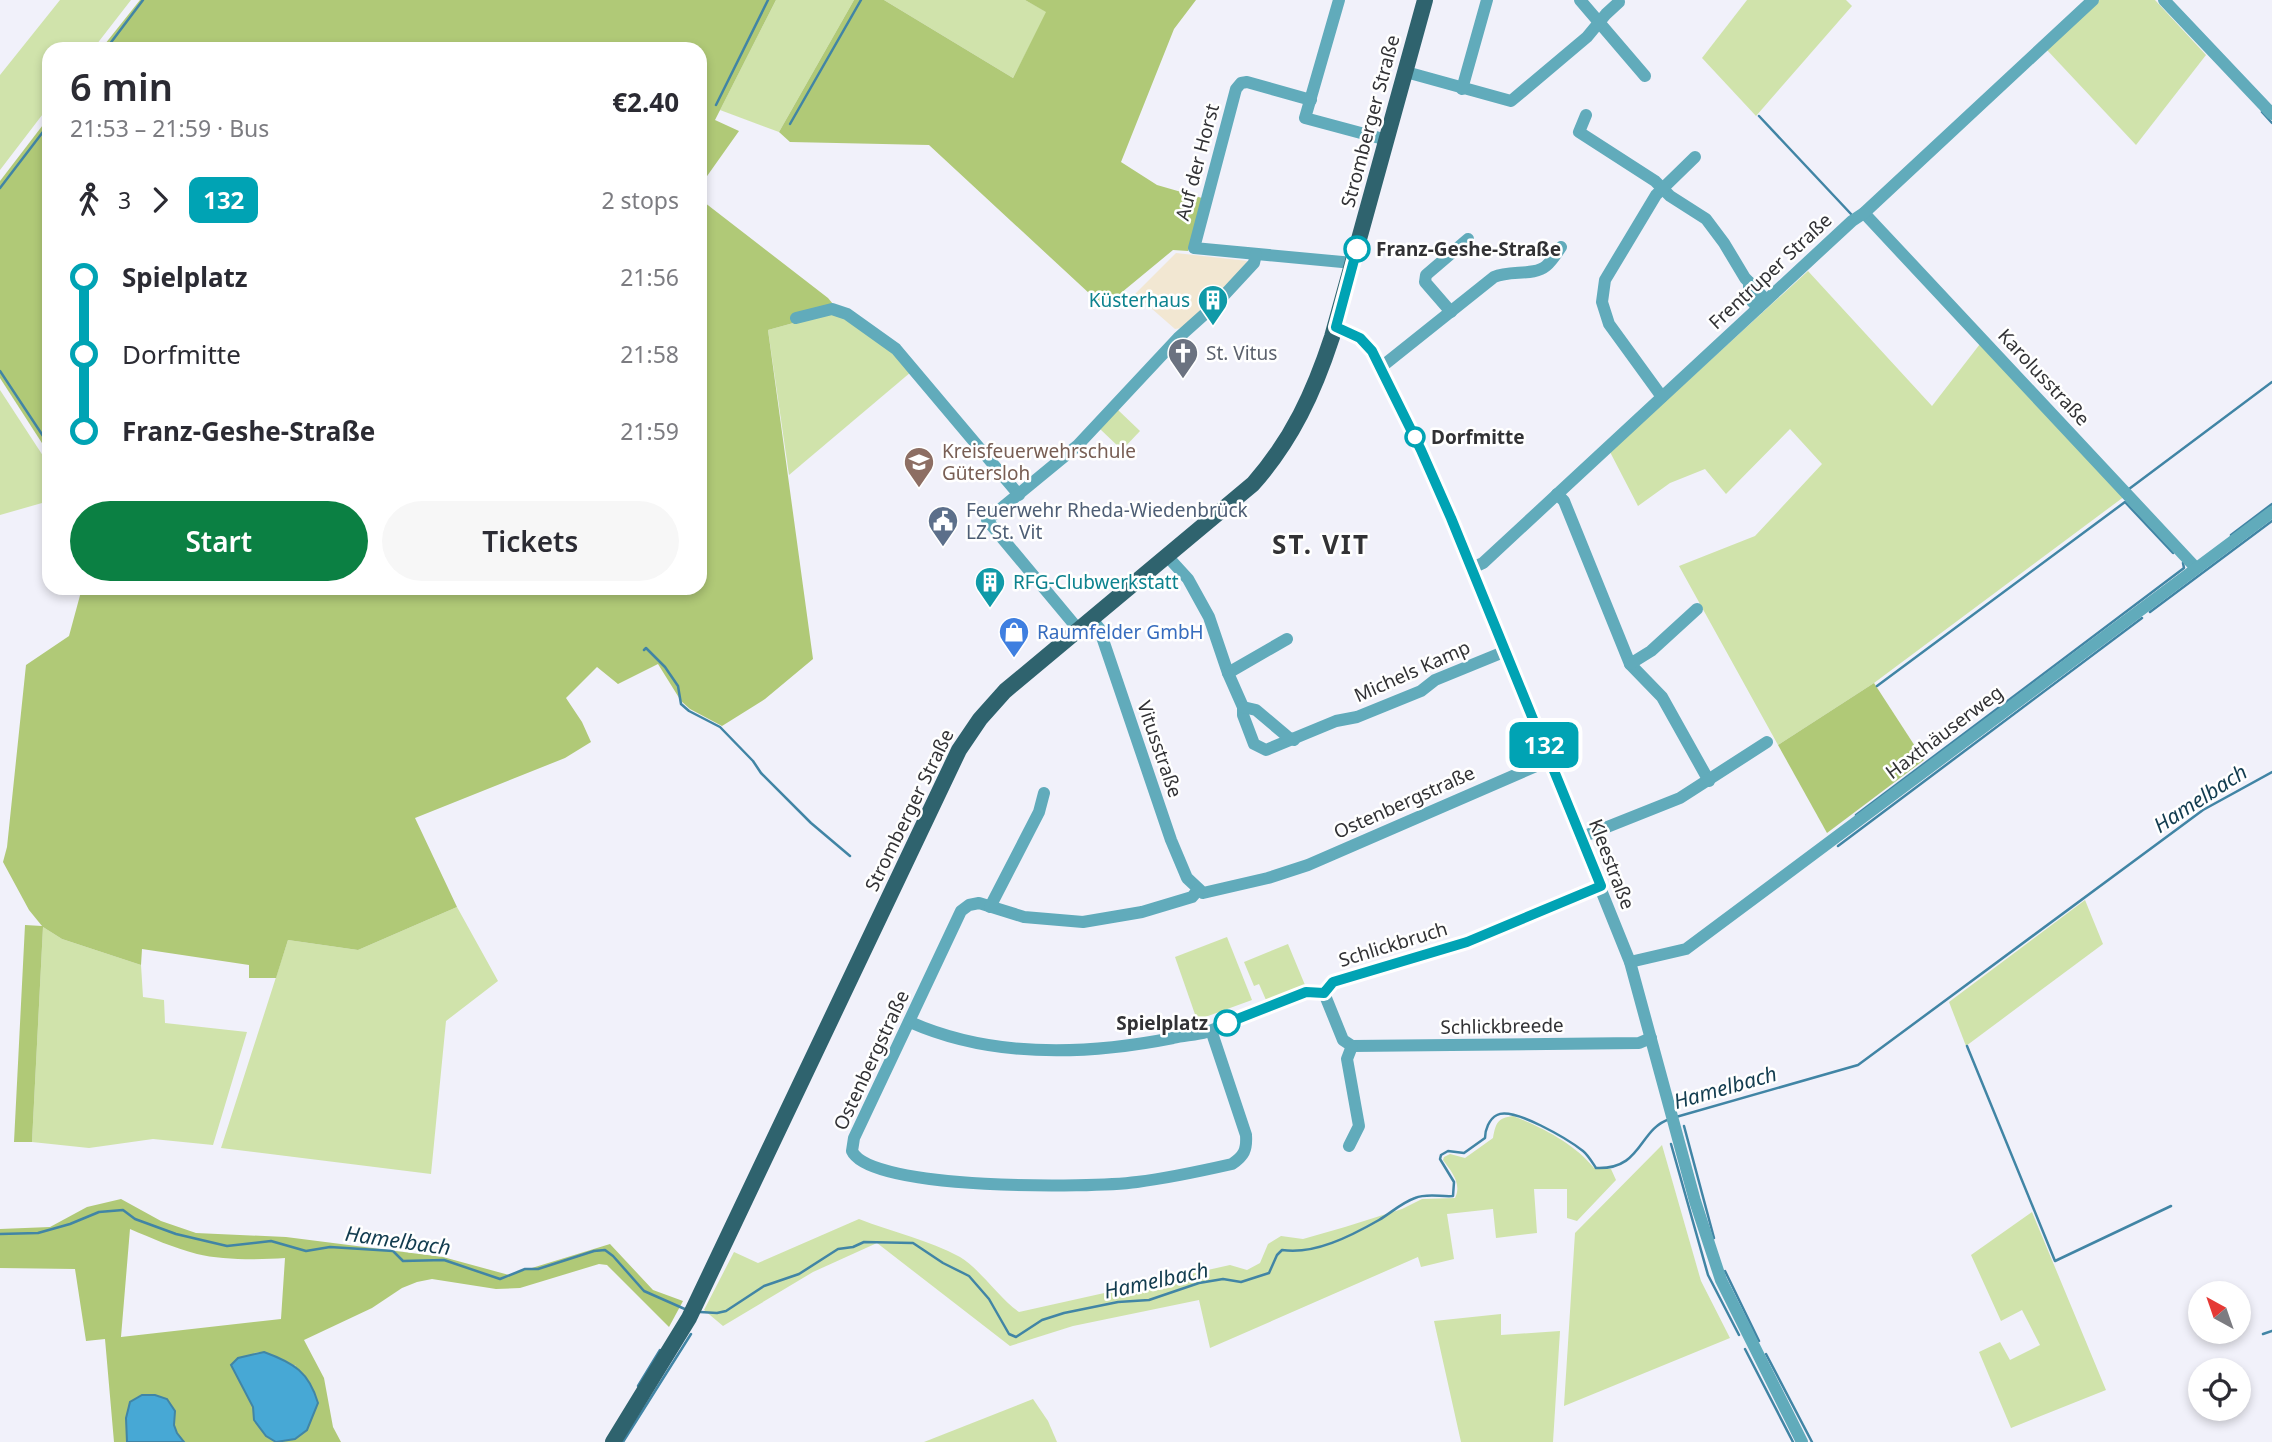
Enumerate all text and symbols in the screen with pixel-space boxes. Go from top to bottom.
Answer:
street label: Stromberger Straße [1334,32,1406,210]
text: 6 min [70,60,173,112]
text: €2.40 [612,84,679,120]
street label: Auf der Horst [1169,101,1225,223]
text: 21:53 – 21:59 · Bus [70,112,269,144]
icon: walk [70,181,108,219]
icon: forward [141,181,179,219]
text: 132 [203,183,244,216]
text: 3 [118,184,131,216]
text: 2 stops [601,184,679,216]
street label: Frentruper Straße [1703,207,1837,335]
marker: Franz-Geshe-Straße [1344,236,1370,262]
place label: Franz-Geshe-Straße [1376,236,1561,262]
text: Spielplatz [122,259,248,295]
text: 21:56 [620,261,679,293]
building icon: Küsterhaus [1196,283,1230,327]
place label: Küsterhaus [1089,287,1190,313]
street label: Karolusstraße [1992,323,2096,431]
text: Dorfmitte [122,336,241,372]
church icon: St. Vitus [1166,336,1200,380]
text: 21:58 [620,338,679,370]
place label: St. Vitus [1206,340,1277,366]
text: Franz-Geshe-Straße [122,413,375,449]
text: 21:59 [620,415,679,447]
place label: Dorfmitte [1431,424,1525,450]
marker: Dorfmitte [1405,427,1425,447]
place label: Kreisfeuerwehrschule Gütersloh [942,438,1136,486]
school or university icon: Kreisfeuerwehrschule Gütersloh [902,445,936,489]
place label: Feuerwehr Rheda-Wiedenbrück LZ St. Vit [966,497,1248,545]
button: Start [70,501,368,581]
button: Tickets [382,501,679,581]
public building icon: Feuerwehr Rheda-Wiedenbrück LZ St. Vit [926,504,960,548]
district label: ST. VIT [1272,526,1370,562]
building icon: RFG-Clubwerkstatt [973,565,1007,609]
place label: RFG-Clubwerkstatt [1013,569,1179,595]
shop icon: Raumfelder GmbH [997,615,1031,659]
place label: Raumfelder GmbH [1037,619,1204,645]
street label: Michels Kamp [1350,634,1474,708]
street label: Haxthäuserweg [1880,679,2008,785]
street label: Vitusstraße [1131,697,1189,801]
line badge: 132 [1504,722,1584,768]
street label: Stromberger Straße [858,725,960,895]
text: 132 [1523,728,1565,761]
water label: Hamelbach [2148,757,2252,839]
street label: Ostenbergstraße [1329,759,1479,845]
street label: Kleestraße [1583,815,1641,913]
street label: Schlickbruch [1335,915,1451,973]
street label: Ostenbergstraße [827,986,915,1134]
place label: Spielplatz [1116,1010,1208,1036]
marker: Spielplatz [1214,1010,1240,1036]
street label: Schlickbreede [1440,1012,1564,1040]
water label: Hamelbach [1670,1059,1780,1115]
water label: Hamelbach [343,1219,453,1261]
water label: Hamelbach [1101,1255,1211,1305]
north arrow [2188,1281,2250,1344]
map controls [2188,1281,2251,1421]
button: locate [2188,1358,2251,1421]

